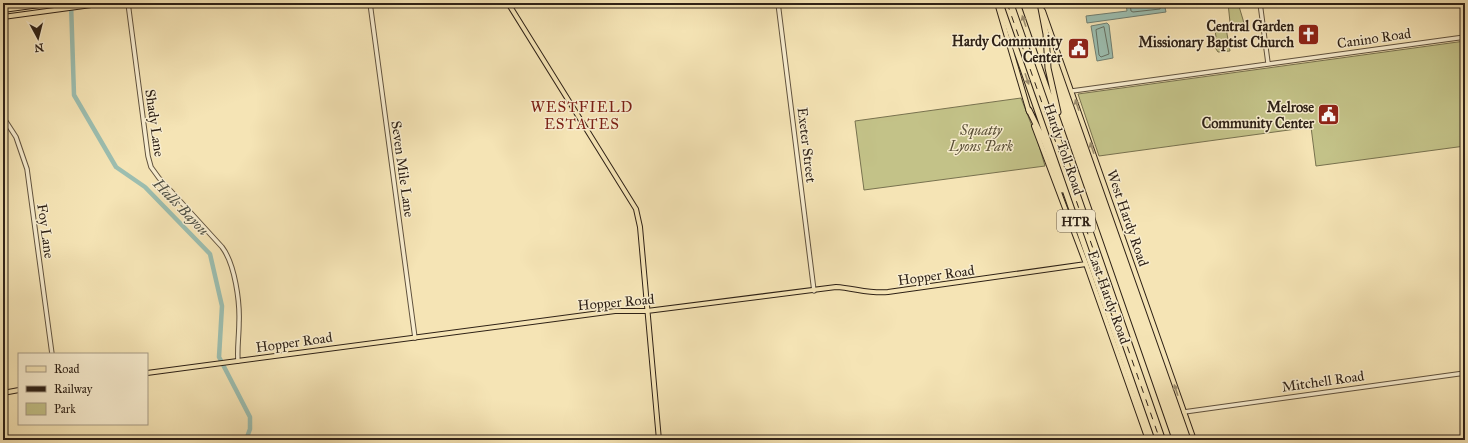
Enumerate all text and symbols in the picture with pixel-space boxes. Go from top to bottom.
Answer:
one-way arrow [1021,15,1027,27]
north arrow [18,18,58,58]
place label: Central Garden Missionary Baptist Church [1139,18,1294,52]
church icon: Central Garden Missionary Baptist Church [1296,21,1322,47]
street label: Canino Road [1336,25,1412,52]
place label: Hardy Community Center [952,33,1063,66]
public building icon: Hardy Community Center [1065,36,1091,62]
text: N [33,40,45,55]
one-way arrow [1024,74,1030,86]
street label: Shady Lane [141,88,168,158]
district label: WESTFIELD ESTATES [531,98,633,133]
one-way arrow [1074,98,1080,110]
place label: Melrose Community Center [1202,99,1315,133]
street label: Hardy Toll Road [1040,101,1087,197]
public building icon: Melrose Community Center [1316,102,1342,128]
street label: Exeter Street [793,106,820,184]
street label: Seven Mile Lane [387,120,418,219]
park label: Squatty Lyons Park [948,122,1014,155]
one-way arrow [1089,142,1095,154]
street label: West Hardy Road [1103,168,1152,269]
water label: Halls Bayou [149,174,213,239]
street label: Foy Lane [33,203,58,260]
road number: HTR [1057,210,1095,232]
street label: East Hardy Road [1084,248,1133,346]
street label: Hopper Road [897,262,975,289]
street label: Hopper Road [577,291,655,314]
street label: Hopper Road [255,329,333,356]
legend [18,353,148,425]
text: Road [54,362,80,376]
street label: Mitchell Road [1281,367,1365,396]
text: Railway [54,382,93,396]
one-way arrow [1173,384,1179,396]
text: Park [54,402,76,416]

